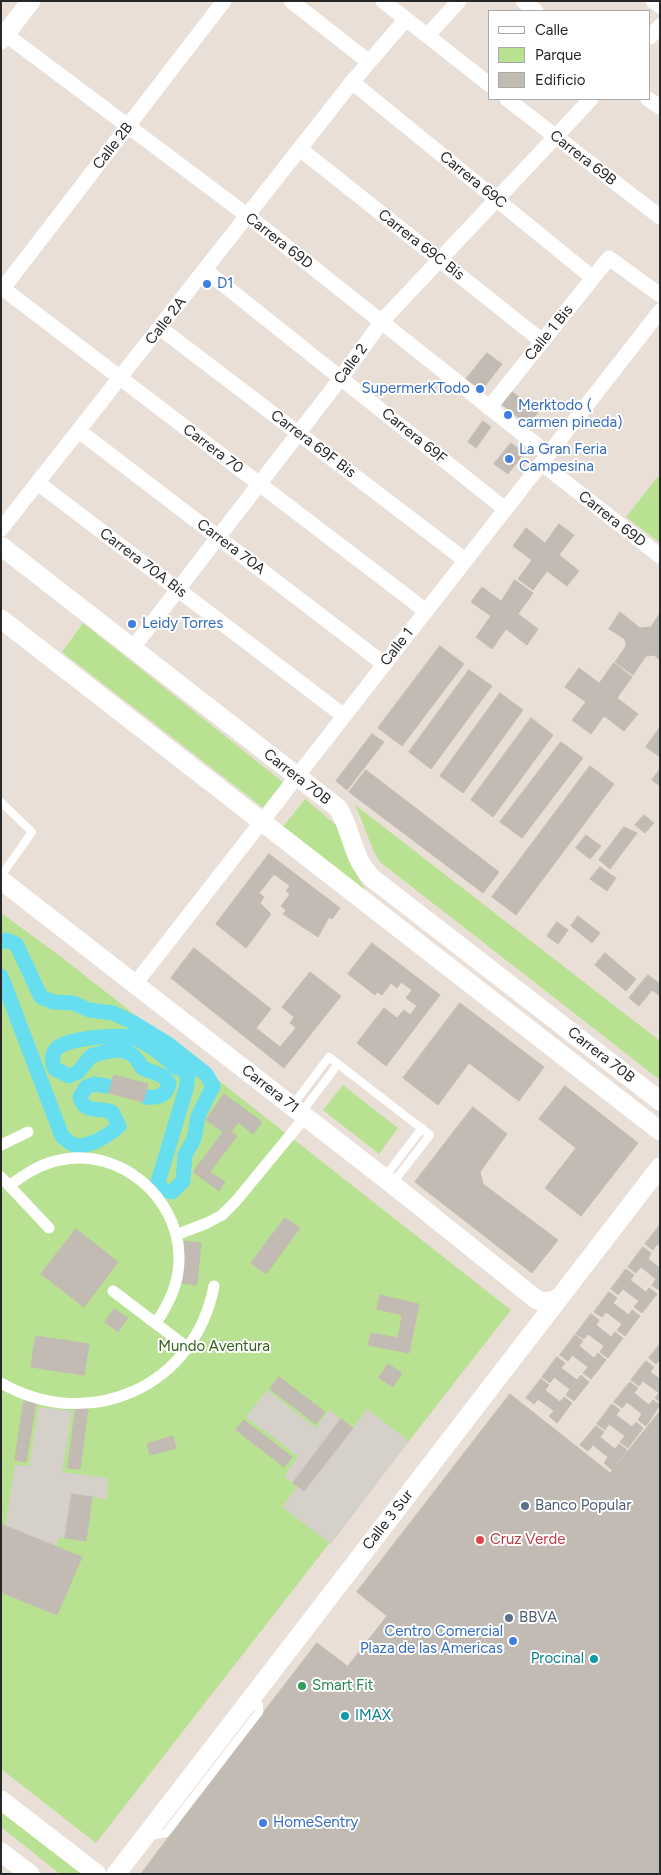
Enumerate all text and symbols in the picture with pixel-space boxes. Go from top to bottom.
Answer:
legend [488,10,651,100]
text: Calle [535,21,568,39]
text: Parque [535,46,582,64]
text: Edificio [535,71,585,89]
street label: Calle 2B [89,119,137,173]
street label: Carrera 69B [546,126,620,190]
street label: Carrera 69C [436,148,510,212]
street label: Carrera 69C Bis [374,206,468,284]
street label: Carrera 69D [242,209,316,273]
place label: D1 [217,275,234,293]
marker: D1 [201,278,213,290]
street label: Calle 2A [142,294,190,348]
street label: Calle 1 Bis [521,301,577,365]
street label: Calle 2 [330,340,372,388]
place label: SupermerKTodo [362,380,470,398]
marker: SupermerKTodo [474,383,486,395]
place label: Merktodo ( carmen pineda) [518,397,622,432]
street label: Carrera 69F [378,404,450,468]
street label: Carrera 69F Bis [267,406,359,482]
marker: Merktodo ( carmen pineda) [502,409,514,421]
street label: Carrera 70 [179,420,247,478]
place label: La Gran Feria Campesina [519,441,607,476]
marker: La Gran Feria Campesina [503,453,515,465]
street label: Carrera 69D [575,487,649,551]
street label: Carrera 70A [193,515,269,579]
street label: Carrera 70A Bis [96,524,190,602]
place label: Leidy Torres [142,615,223,633]
marker: Leidy Torres [126,618,138,630]
street label: Calle 1 [377,624,417,670]
street label: Carrera 70B [260,745,334,809]
street label: Carrera 70B [564,1023,638,1087]
street label: Carrera 71 [238,1061,302,1117]
park label: Mundo Aventura [158,1338,270,1356]
street label: Calle 3 Sur [359,1486,417,1554]
place label: Banco Popular [535,1497,631,1515]
marker: Banco Popular [519,1500,531,1512]
place label: Cruz Verde [490,1531,565,1549]
marker: Cruz Verde [474,1534,486,1546]
place label: BBVA [519,1609,557,1627]
marker: BBVA [503,1612,515,1624]
place label: Centro Comercial Plaza de las Americas [360,1623,503,1658]
marker: Centro Comercial Plaza de las Americas [507,1635,519,1647]
place label: Procinal [531,1650,584,1668]
marker: Procinal [588,1653,600,1665]
place label: Smart Fit [312,1677,373,1695]
marker: Smart Fit [296,1680,308,1692]
place label: IMAX [355,1707,391,1725]
marker: IMAX [339,1710,351,1722]
place label: HomeSentry [273,1814,358,1832]
marker: HomeSentry [257,1817,269,1829]

